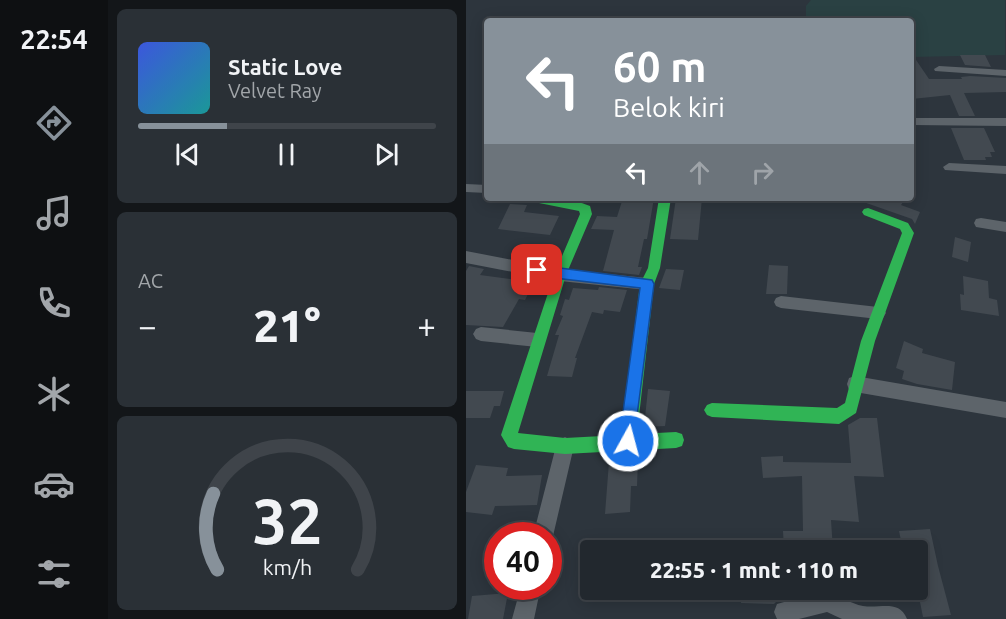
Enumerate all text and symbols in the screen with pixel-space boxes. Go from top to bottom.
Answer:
text: 22:54 [20,24,88,54]
icon: left [514,42,592,120]
text: 60 m [613,43,707,90]
text: Static Love [228,54,343,79]
text: Velvet Ray [228,79,322,102]
text: Belok kiri [613,92,725,122]
icon: directions [33,102,75,144]
icon: previous [171,138,204,171]
icon: pause [270,138,303,171]
icon: next [370,138,403,171]
icon: left [620,156,653,189]
icon: ahead [683,156,716,189]
icon: right [746,156,779,189]
icon: music [33,192,75,234]
pin [511,244,562,295]
icon: arrive [520,253,553,286]
text: AC [138,269,163,292]
icon: phone [33,282,75,324]
text: 21° [253,300,321,351]
text: − [138,307,157,344]
text: + [417,307,436,344]
icon: climate [33,373,75,415]
position arrow [596,409,660,473]
icon: car [33,463,75,505]
text: 32 [252,486,322,556]
speed limit sign: 40 [484,522,562,600]
icon: filters [33,553,75,595]
text: km/h [262,555,312,579]
text: 22:55 · 1 mnt · 110 m [650,557,858,582]

